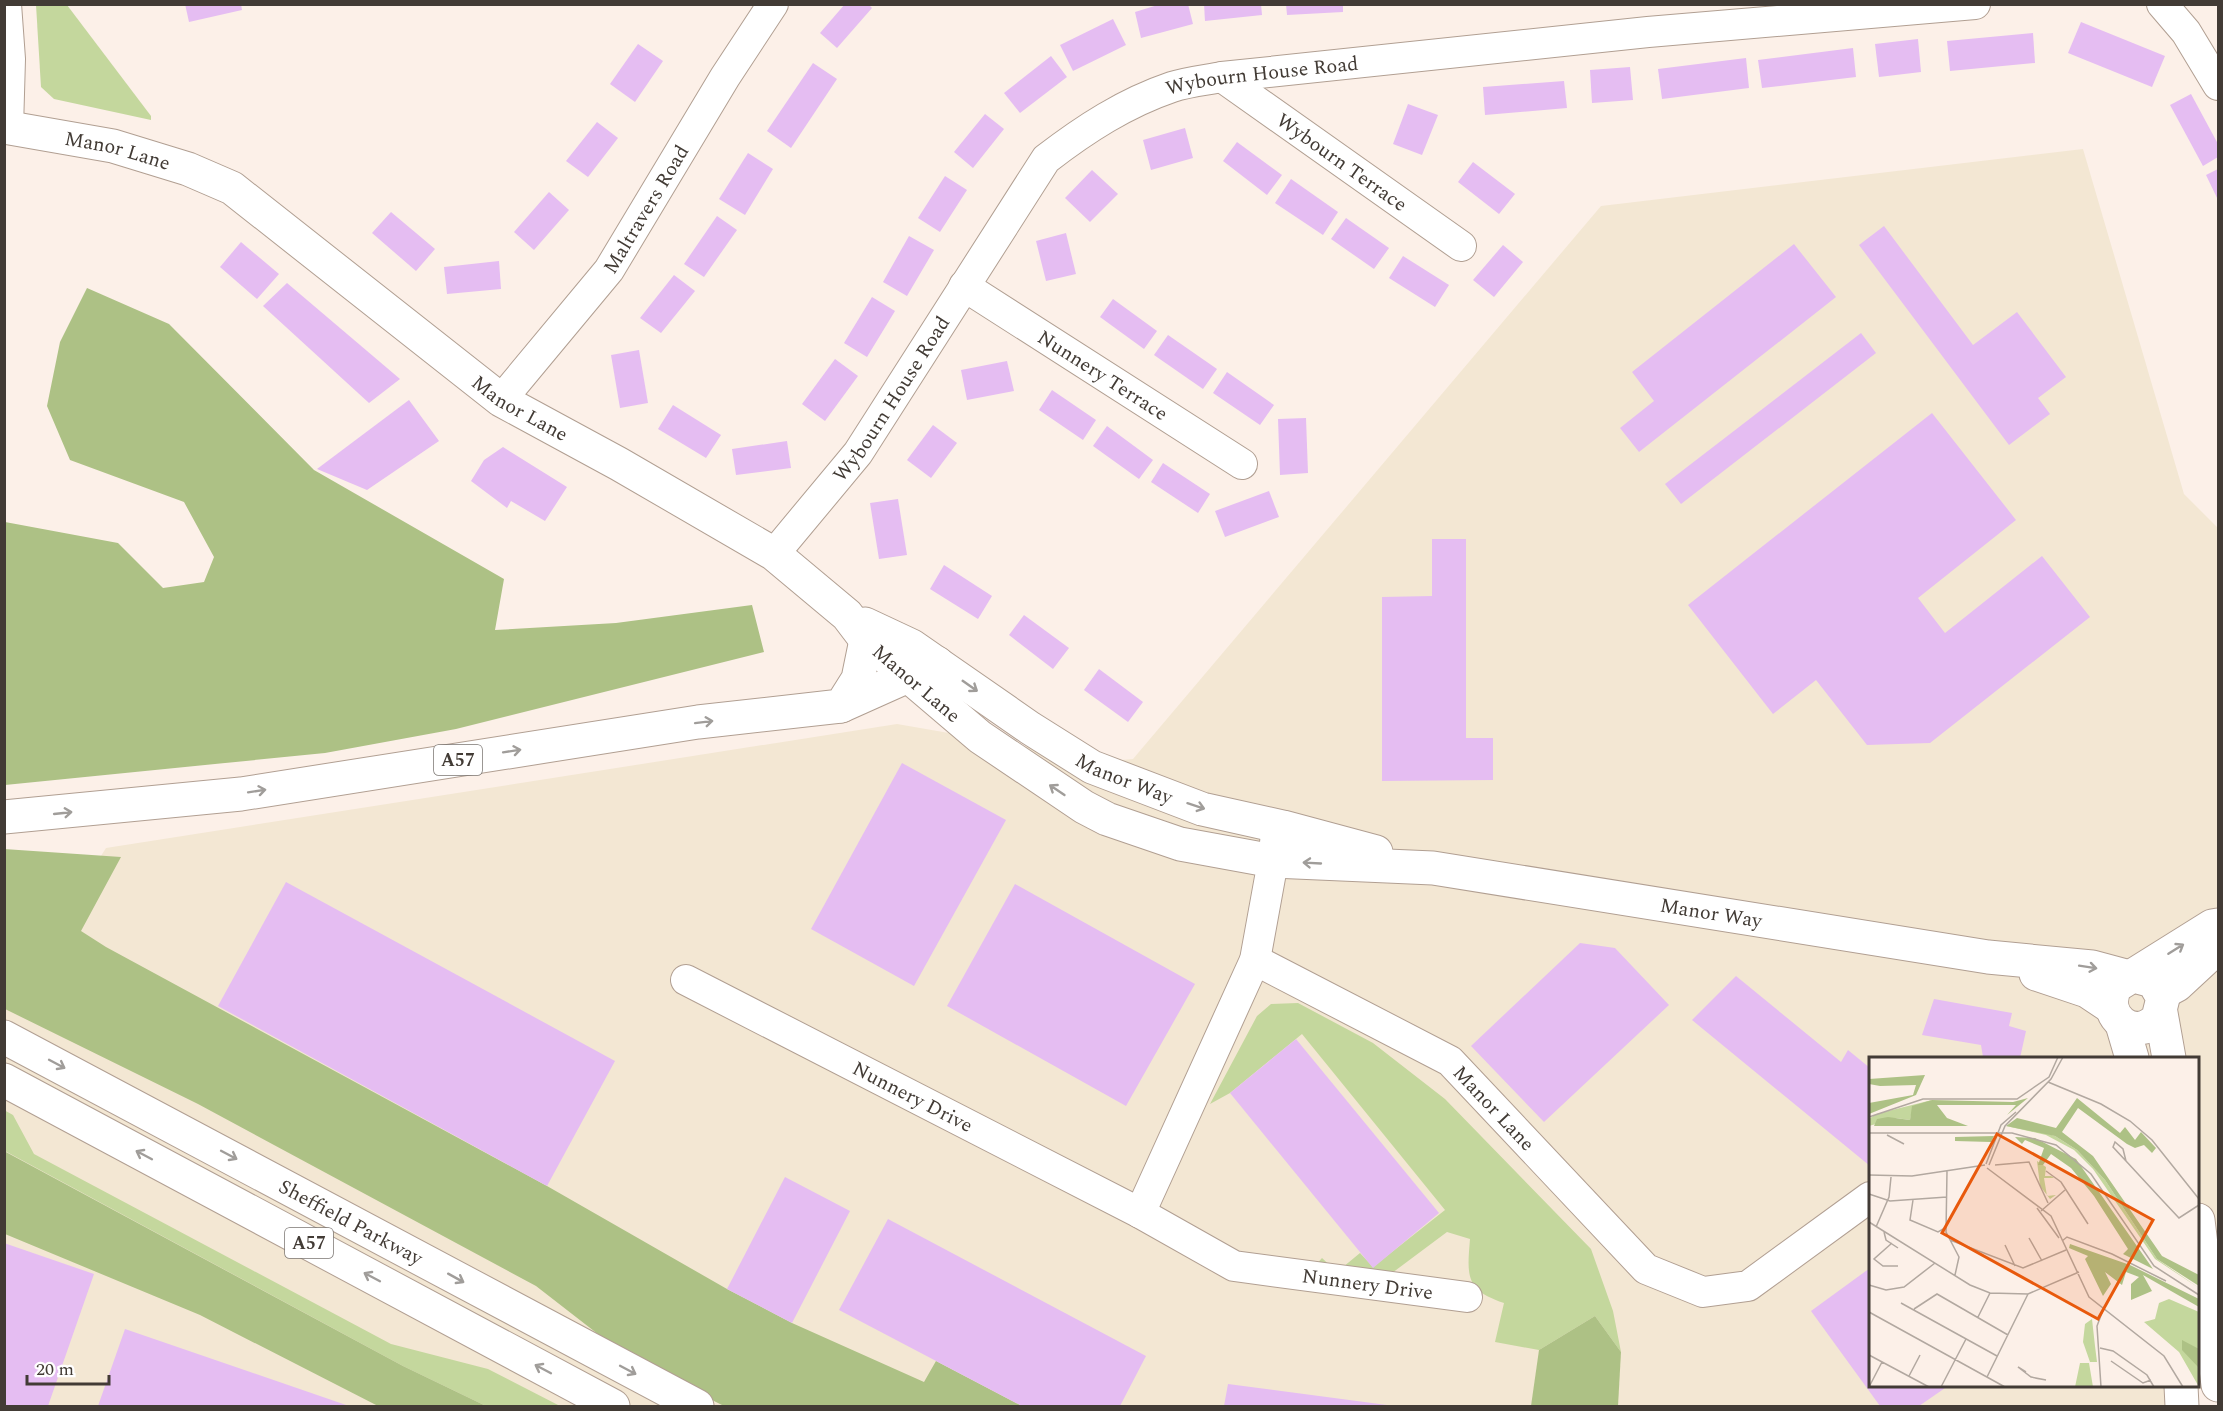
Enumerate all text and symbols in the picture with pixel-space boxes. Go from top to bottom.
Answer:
street label: Wybourn House Road [1162,49,1360,104]
street label: Wybourn Terrace [1270,106,1413,220]
street label: Manor Lane [62,124,174,179]
street label: Maltravers Road [596,139,697,280]
street label: Wybourn House Road [826,310,958,489]
street label: Nunnery Terrace [1031,323,1174,429]
street label: Manor Lane [465,368,573,450]
street label: Manor Lane [865,637,967,730]
one-way arrow [961,680,978,692]
one-way arrow [694,716,714,727]
road number: A57 [434,745,482,775]
one-way arrow [501,746,521,757]
street label: Manor Way [1069,746,1178,813]
one-way arrow [1049,783,1066,795]
one-way arrow [246,786,266,797]
one-way arrow [1186,801,1205,812]
one-way arrow [52,807,72,818]
one-way arrow [1302,857,1322,868]
street label: Manor Way [1658,891,1765,937]
one-way arrow [2167,943,2184,956]
one-way arrow [2078,962,2097,973]
street label: Nunnery Drive [847,1054,978,1141]
inset map [1869,1057,2199,1387]
one-way arrow [47,1059,65,1070]
street label: Manor Lane [1445,1059,1541,1158]
one-way arrow [136,1149,153,1161]
one-way arrow [220,1149,237,1161]
street label: Sheffield Parkway [273,1172,429,1274]
road number: A57 [285,1228,333,1258]
street label: Nunnery Drive [1300,1261,1435,1308]
one-way arrow [363,1271,381,1282]
one-way arrow [446,1273,464,1284]
scale bar [27,1348,110,1386]
text: 20 m [36,1356,74,1383]
one-way arrow [535,1363,553,1374]
one-way arrow [618,1365,636,1376]

